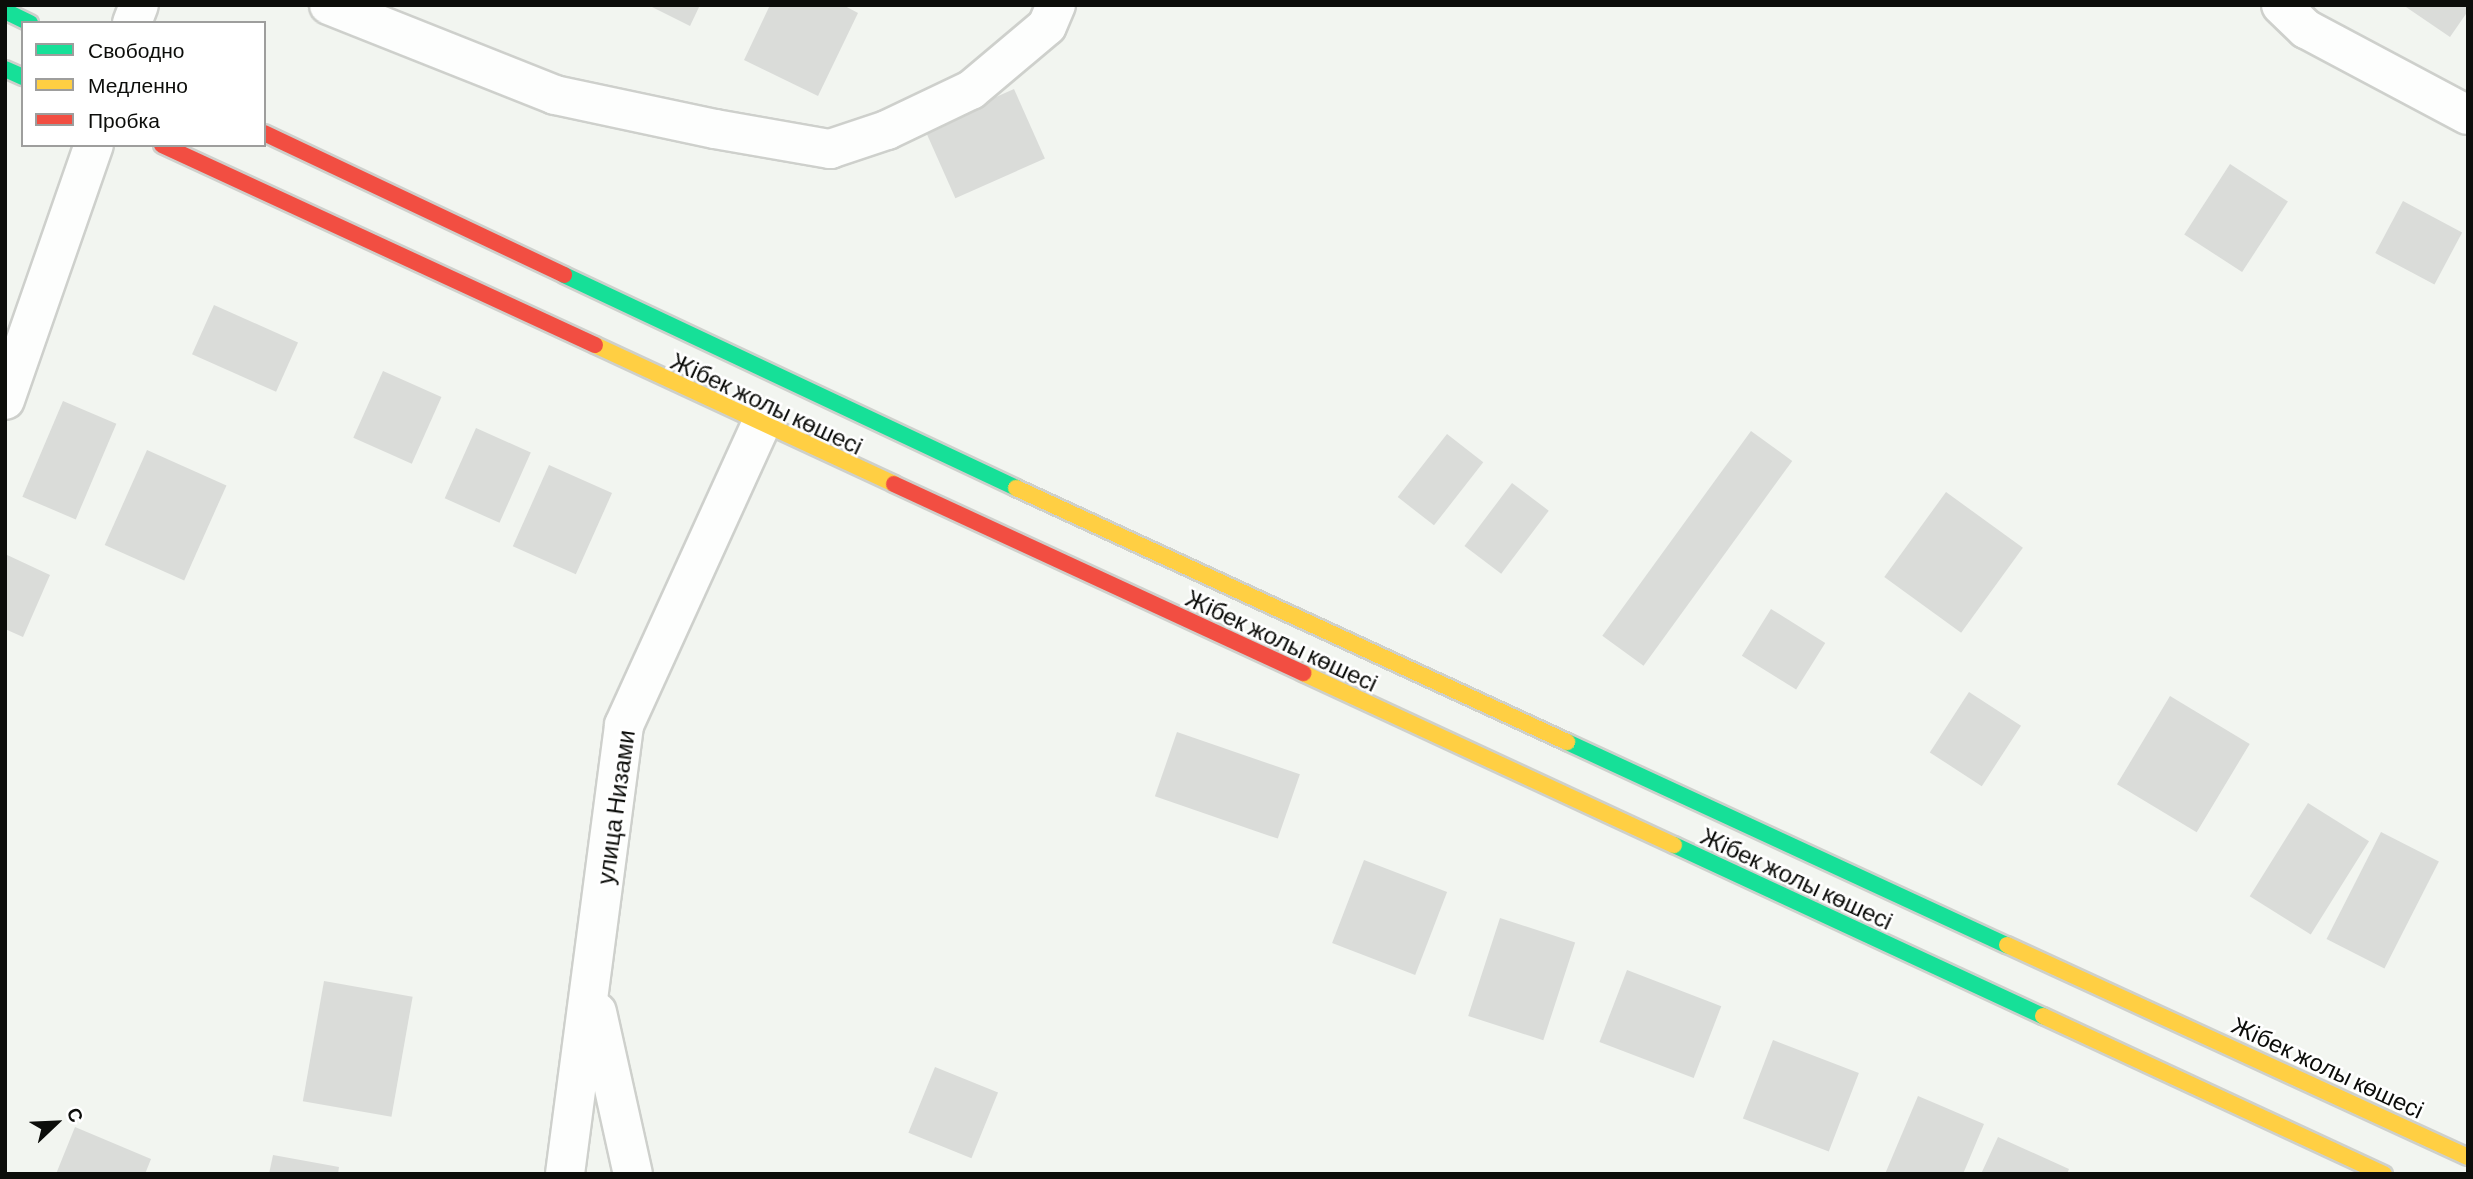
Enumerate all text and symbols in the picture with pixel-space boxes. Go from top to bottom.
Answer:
legend [21,21,266,147]
text: Свободно [88,37,185,62]
text: Медленно [88,72,188,97]
text: Пробка [88,107,160,132]
street label: Жібек жолы көшесі [667,346,867,460]
street label: Жібек жолы көшесі [1182,583,1382,697]
street label: улица Низами [590,728,640,886]
street label: Жібек жолы көшесі [1697,821,1897,935]
street label: Жібек жолы көшесі [2228,1010,2428,1124]
north arrow [21,1088,91,1158]
text: С [63,1104,89,1125]

